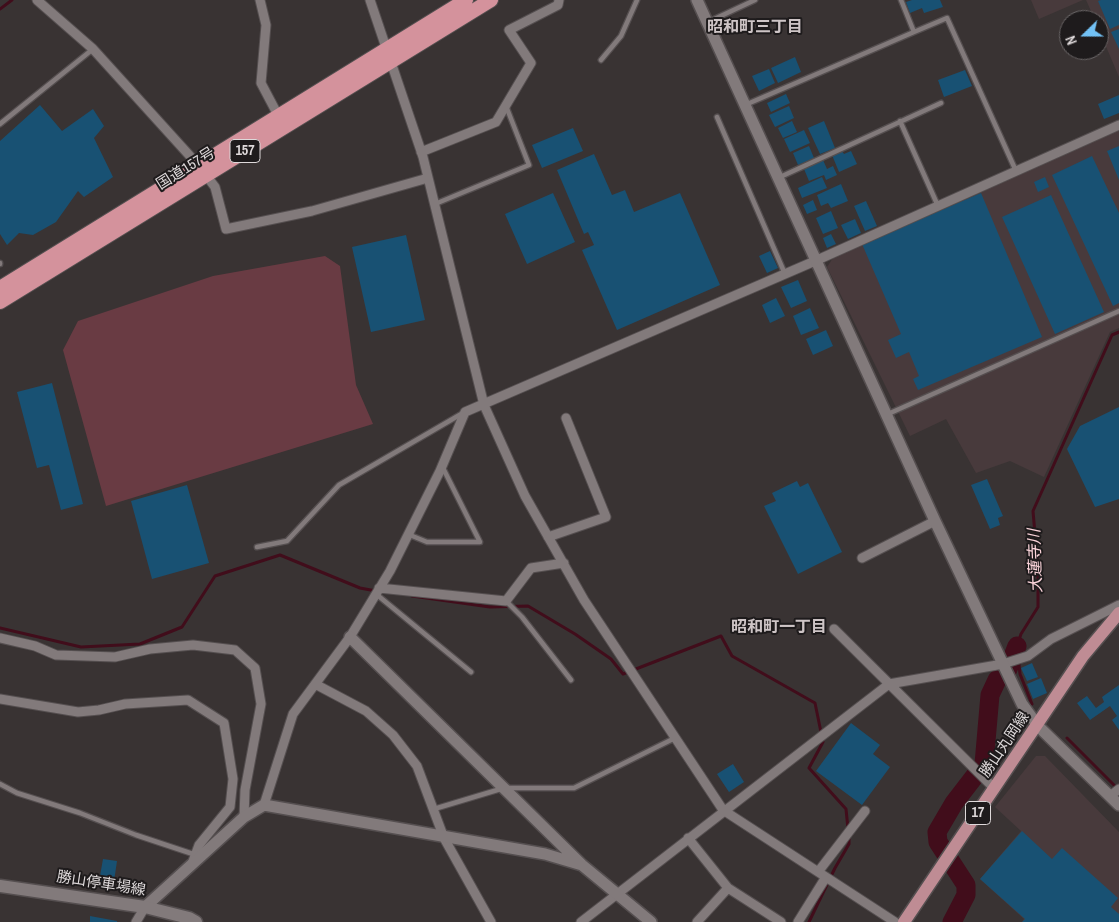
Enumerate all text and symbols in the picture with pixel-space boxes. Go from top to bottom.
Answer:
north arrow [1059,10,1109,60]
district label: 昭和町三丁目 [707,18,803,38]
text: N [1061,33,1081,47]
road number: 157 [230,140,260,162]
street label: 国道157号 [153,144,219,194]
water label: 大蓮寺川 [1025,529,1047,593]
district label: 昭和町一丁目 [731,618,827,638]
street label: 勝山丸岡線 [977,709,1033,781]
road number: 17 [966,801,990,824]
street label: 勝山停車場線 [55,868,147,900]

